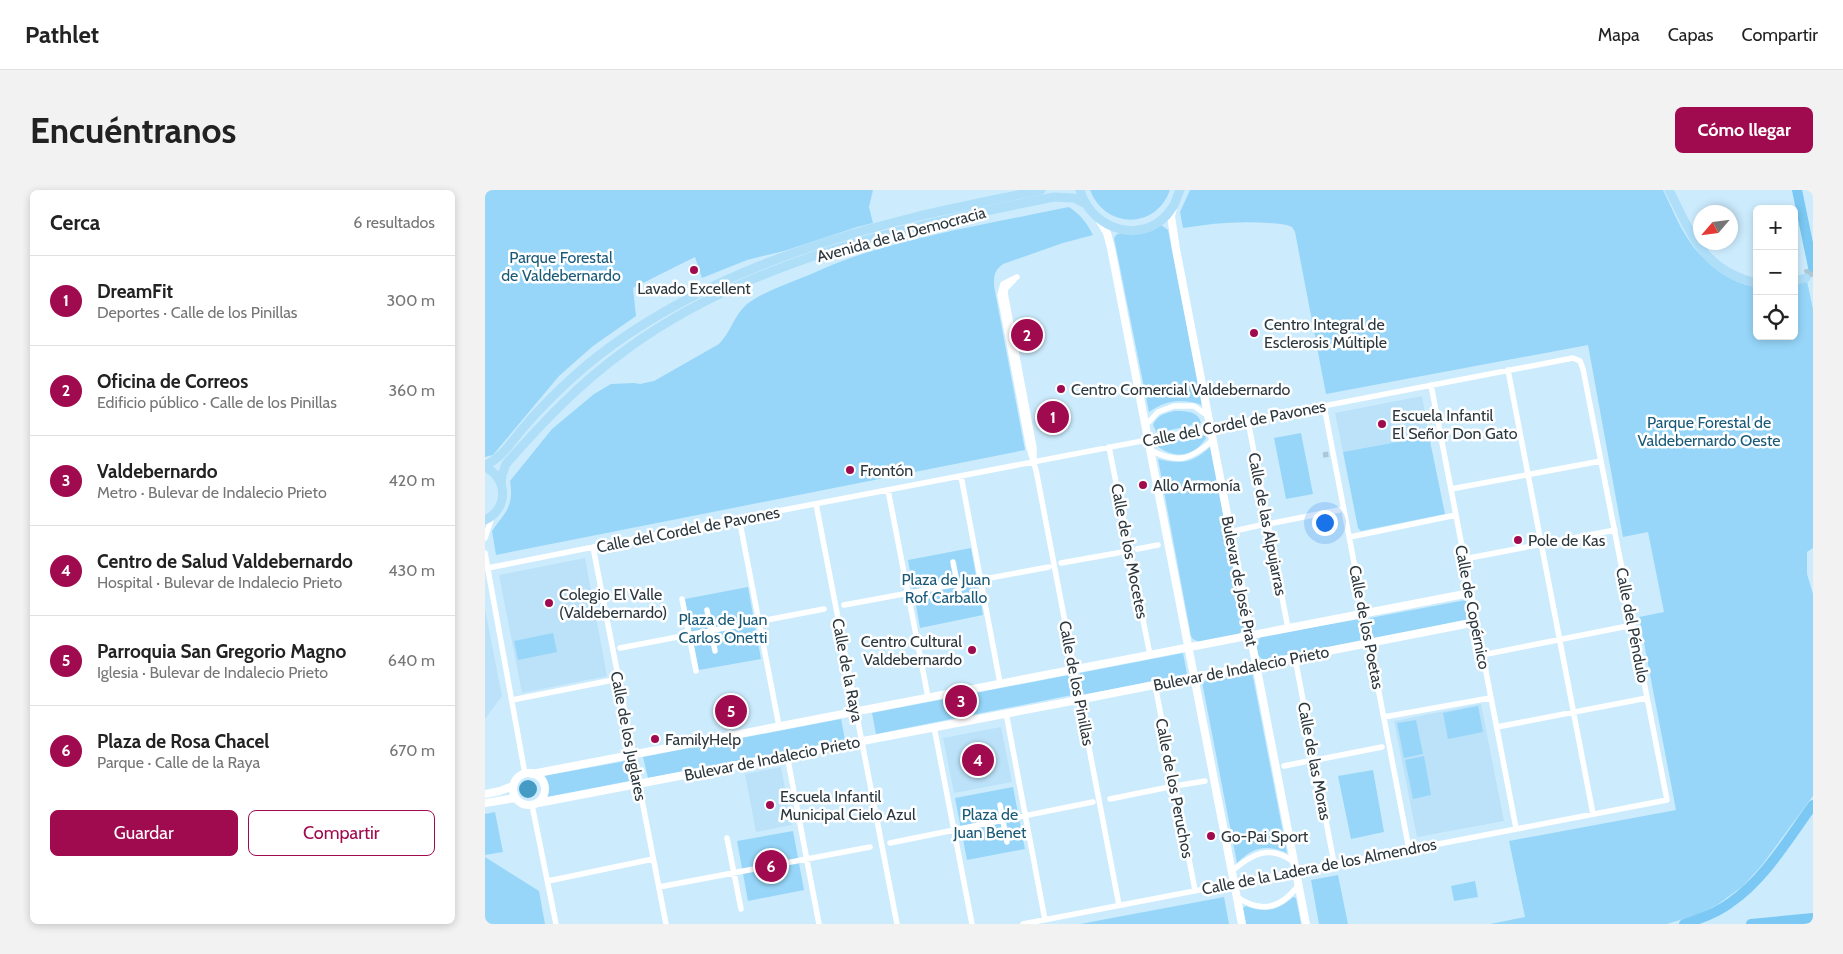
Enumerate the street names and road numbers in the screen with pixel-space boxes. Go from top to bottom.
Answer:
street label: Avenida de la Democracia [815,203,988,266]
street label: Calle del Cordel de Pavones [1141,396,1328,451]
street label: Calle de las Alpujarras [1244,451,1291,598]
street label: Calle de los Mocetes [1107,482,1152,621]
street label: Calle del Cordel de Pavones [595,502,782,557]
street label: Bulevar de José Prat [1218,514,1262,648]
street label: Calle de Copérnico [1451,543,1494,671]
street label: Calle de los Poetas [1345,564,1388,691]
street label: Calle del Péndulo [1612,566,1653,685]
street label: Calle de la Raya [828,617,867,724]
street label: Calle de los Pinillas [1055,619,1098,748]
street label: Bulevar de Indalecio Prieto [1152,642,1331,695]
street label: Calle de los Juglares [607,670,650,803]
street label: Calle de las Moras [1294,700,1335,822]
street label: Calle de los Peruchos [1152,717,1197,860]
street label: Bulevar de Indalecio Prieto [683,732,862,785]
street label: Calle de la Ladera de los Almendros [1200,834,1438,899]

